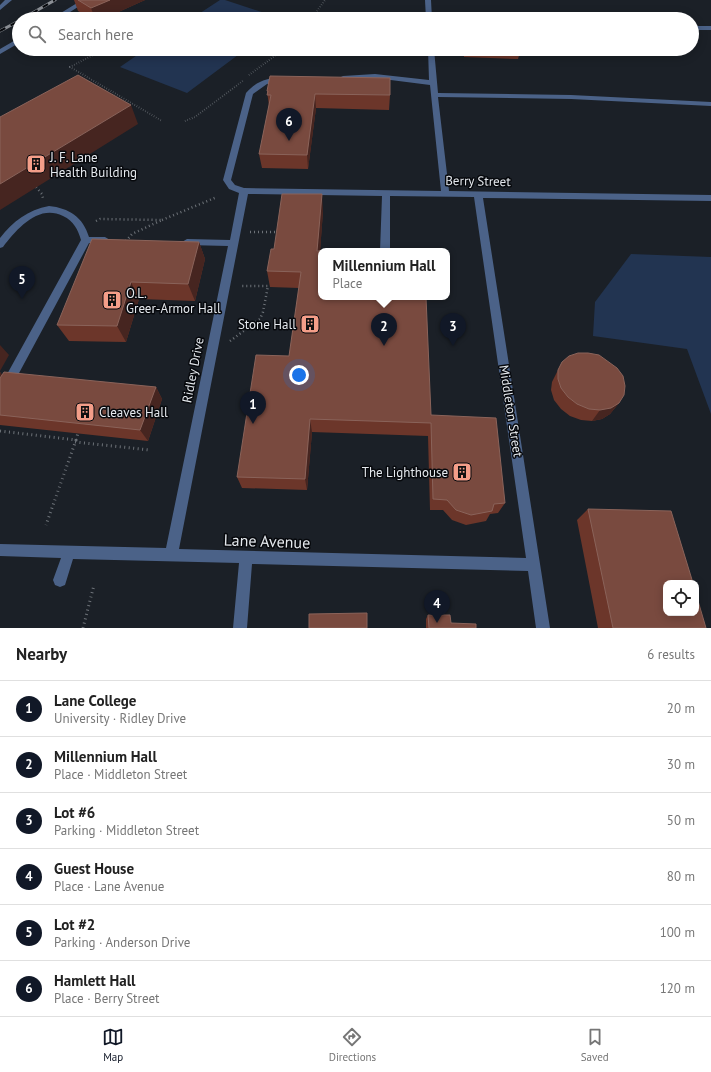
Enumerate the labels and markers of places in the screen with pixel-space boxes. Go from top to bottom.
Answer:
pin: 6 [276,108,302,141]
place label: J. F. Lane Health Building [49,149,137,181]
building icon: J. F. Lane Health Building [25,153,47,175]
pin: 5 [9,266,35,299]
place label: O.L. Greer-Armor Hall [126,285,221,317]
building icon: O.L. Greer-Armor Hall [101,289,123,311]
building icon: Stone Hall [299,313,321,335]
pin: 2 [371,313,397,346]
pin: 3 [440,313,466,346]
place label: Stone Hall [238,316,296,333]
pin: 1 [240,391,266,424]
building icon: Cleaves Hall [74,401,96,423]
place label: Cleaves Hall [99,404,168,421]
building icon: The Lighthouse [451,461,473,483]
place label: The Lighthouse [362,464,448,481]
pin: 4 [424,590,450,623]

